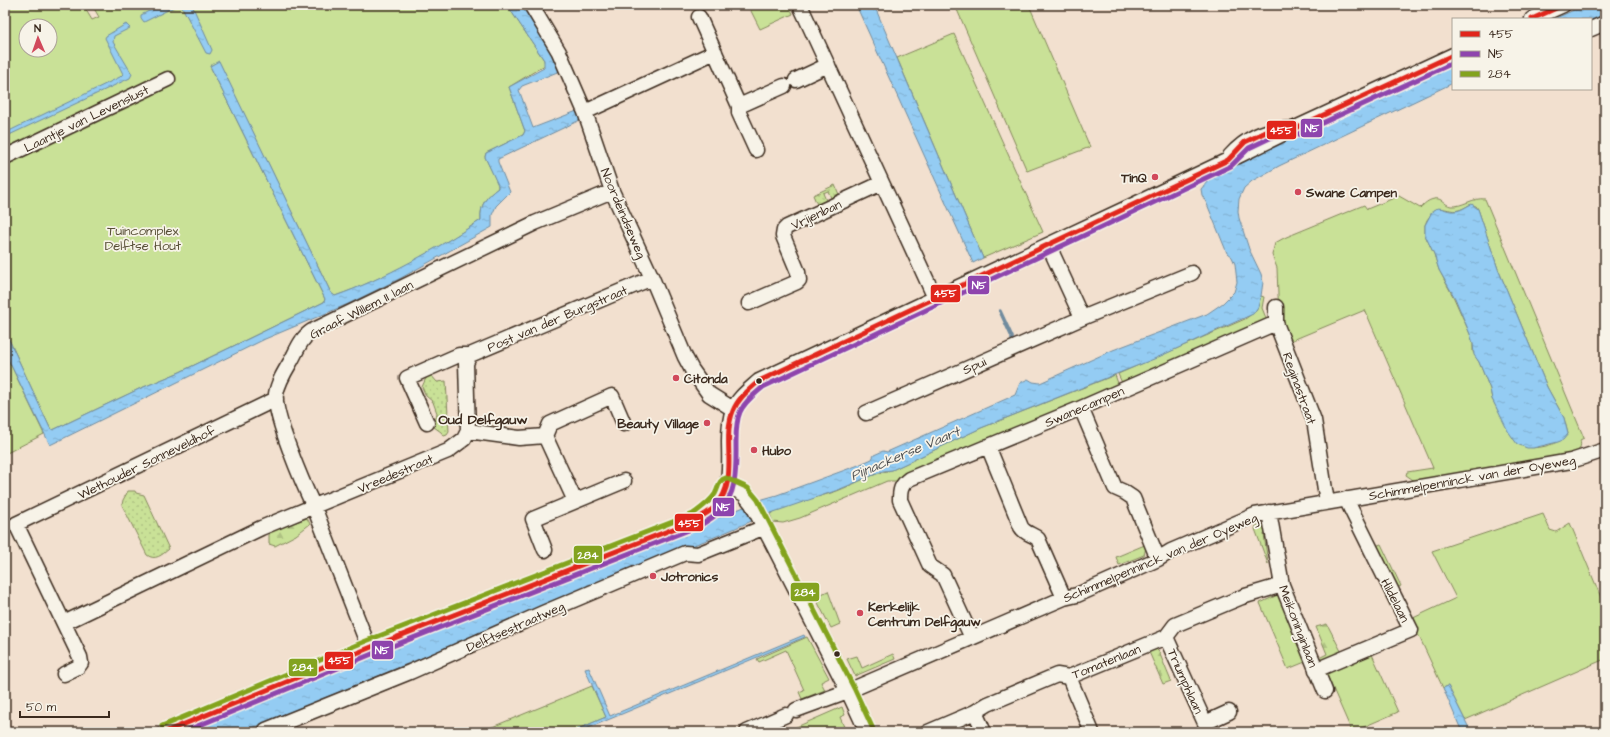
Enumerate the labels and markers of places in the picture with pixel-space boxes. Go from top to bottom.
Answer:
place label: TinQ [1120,169,1148,187]
marker: TinQ [1150,172,1160,182]
place label: Swane Campen [1305,184,1397,203]
marker: Swane Campen [1293,187,1303,197]
place label: Citonda [684,370,728,388]
marker: Citonda [671,373,681,383]
unlabelled marker [754,376,764,386]
place label: Beauty Village [617,415,699,435]
marker: Beauty Village [702,418,712,428]
place label: Hubo [762,442,792,460]
marker: Hubo [749,445,759,455]
place label: Jotronics [660,568,719,586]
marker: Jotronics [648,571,658,581]
place label: Kerkelijk Centrum Delfgauw [868,598,981,633]
marker: Kerkelijk Centrum Delfgauw [855,608,865,618]
unlabelled marker [832,649,842,659]

